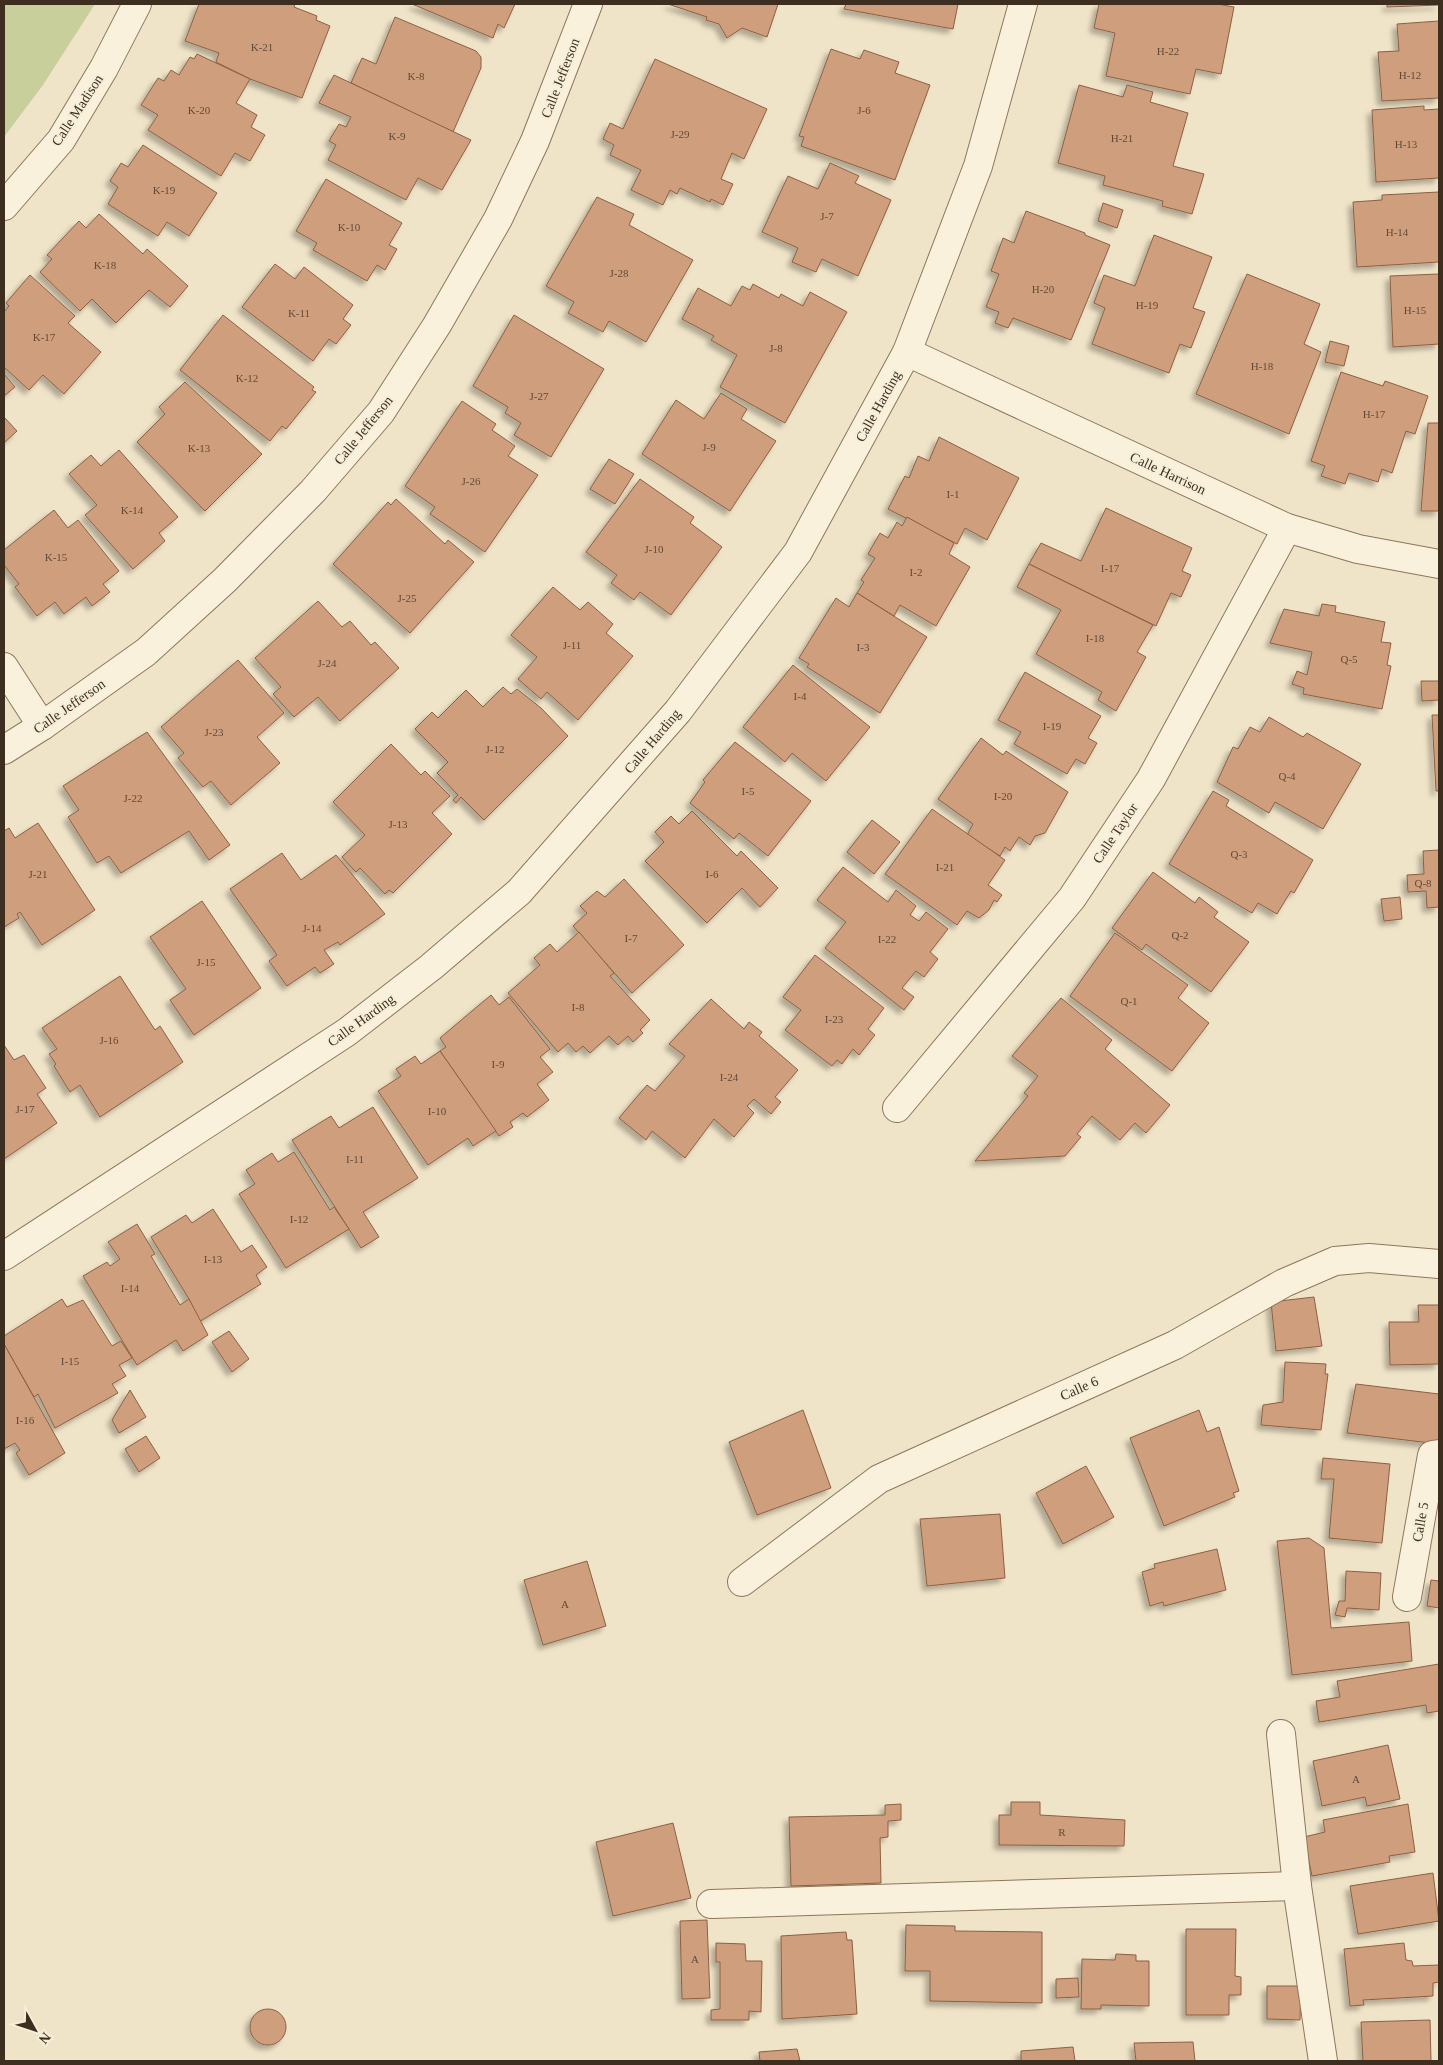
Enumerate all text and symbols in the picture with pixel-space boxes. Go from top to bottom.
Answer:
street label: Calle Jefferson [538,36,583,120]
house number: K-21 [251,41,273,53]
house number: H-22 [1157,45,1179,57]
house number: H-12 [1399,69,1421,81]
house number: K-8 [407,70,425,82]
street label: Calle Madison [49,72,106,149]
house number: K-20 [188,104,211,116]
house number: J-6 [857,104,871,116]
house number: J-29 [671,128,690,140]
house number: K-9 [388,130,406,142]
house number: H-21 [1111,132,1133,144]
house number: H-13 [1395,138,1418,150]
house number: K-19 [153,184,176,196]
house number: J-7 [820,210,834,222]
house number: K-10 [338,221,361,233]
house number: H-14 [1386,226,1409,238]
house number: K-18 [94,259,117,271]
house number: J-28 [610,267,629,279]
house number: H-20 [1032,283,1055,295]
house number: H-19 [1136,299,1159,311]
house number: H-15 [1404,304,1427,316]
house number: K-11 [288,307,310,319]
house number: K-17 [33,331,56,343]
house number: J-8 [769,342,783,354]
house number: H-18 [1251,360,1274,372]
street label: Calle Harding [853,368,904,444]
house number: K-12 [236,372,258,384]
house number: J-27 [530,390,549,402]
street label: Calle Jefferson [331,393,396,468]
house number: H-17 [1363,408,1386,420]
house number: J-9 [702,441,716,453]
house number: K-13 [188,442,211,454]
street label: Calle Harrison [1127,449,1208,498]
house number: J-26 [462,475,481,487]
house number: I-1 [947,488,959,500]
house number: K-14 [121,504,144,516]
house number: J-10 [645,543,664,555]
house number: K-15 [45,551,68,563]
house number: I-17 [1101,562,1120,574]
house number: I-2 [910,566,922,578]
house number: J-25 [398,592,417,604]
house number: I-18 [1086,632,1105,644]
house number: J-11 [563,639,581,651]
house number: I-3 [857,641,870,653]
house number: Q-5 [1340,653,1358,665]
house number: J-24 [318,657,337,669]
street label: Calle Jefferson [31,676,108,737]
house number: I-4 [794,690,807,702]
street label: Calle Harding [621,706,683,776]
house number: I-19 [1043,720,1062,732]
house number: J-23 [205,726,224,738]
house number: J-12 [486,743,504,755]
house number: Q-4 [1278,770,1296,782]
house number: I-5 [742,785,755,797]
house number: I-20 [994,790,1013,802]
house number: J-22 [124,792,142,804]
street label: Calle Taylor [1090,800,1141,866]
house number: J-13 [389,818,408,830]
house number: Q-3 [1230,848,1248,860]
house number: I-21 [936,861,954,873]
house number: J-21 [29,868,47,880]
house number: I-6 [706,868,719,880]
house number: Q-8 [1414,877,1432,889]
house number: J-14 [303,922,322,934]
house number: Q-2 [1171,929,1189,941]
house number: I-7 [625,932,638,944]
house number: I-22 [878,933,896,945]
house number: J-15 [197,956,216,968]
street label: Calle Harding [325,991,398,1050]
house number: Q-1 [1120,995,1138,1007]
house number: I-8 [572,1001,585,1013]
house number: I-23 [825,1013,844,1025]
house number: J-16 [100,1034,119,1046]
house number: I-9 [492,1058,505,1070]
house number: I-24 [720,1071,739,1083]
house number: J-17 [16,1103,35,1115]
house number: I-10 [428,1105,447,1117]
house number: I-11 [346,1153,364,1165]
house number: I-12 [290,1213,308,1225]
house number: I-13 [204,1253,223,1265]
house number: I-14 [121,1282,140,1294]
house number: I-15 [61,1355,80,1367]
street label: Calle 6 [1058,1373,1101,1403]
house number: I-16 [16,1414,35,1426]
street label: Calle 5 [1410,1501,1431,1543]
house number: A [561,1598,569,1610]
house number: A [1352,1773,1360,1785]
house number: R [1058,1826,1066,1838]
house number: A [691,1953,699,1965]
north arrow [10,2005,60,2055]
text: N [36,2029,54,2047]

